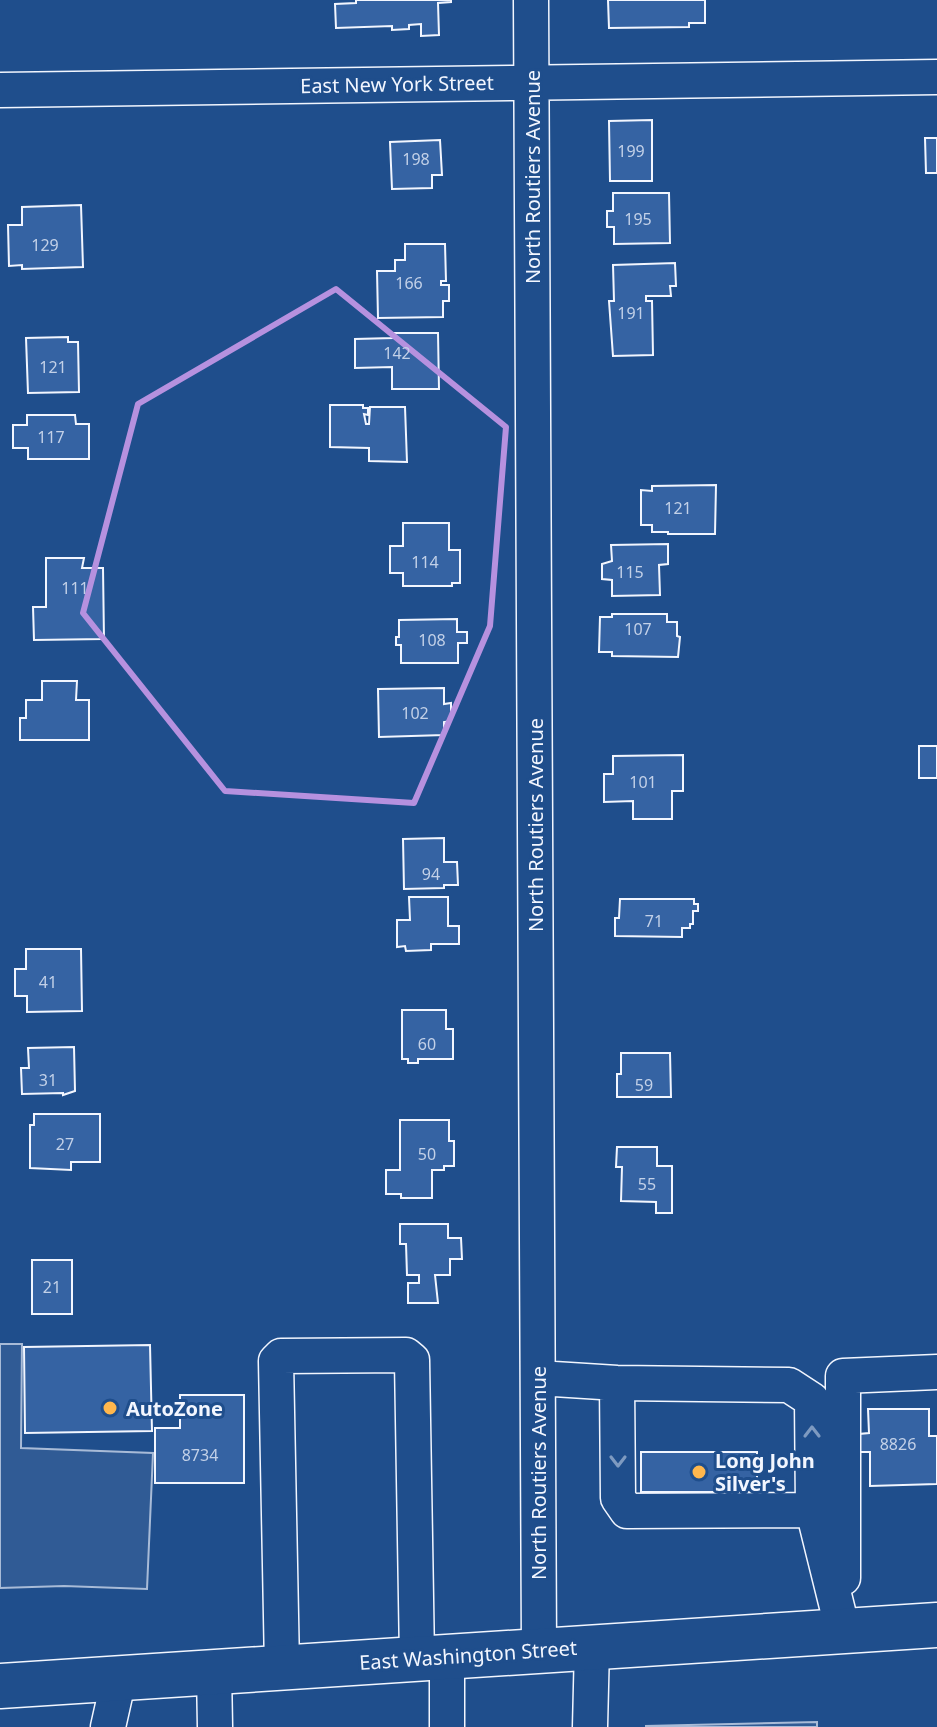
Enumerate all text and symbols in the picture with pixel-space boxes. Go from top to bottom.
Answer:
street label: East New York Street [300,69,494,99]
street label: North Routiers Avenue [519,70,546,284]
house number: 199 [617,140,645,162]
house number: 198 [402,148,430,170]
house number: 195 [624,208,652,230]
house number: 129 [31,234,59,256]
house number: 166 [395,272,423,294]
house number: 191 [617,302,645,324]
house number: 142 [383,342,411,364]
house number: 121 [39,356,67,378]
house number: 117 [37,426,65,448]
house number: 121 [664,497,692,519]
house number: 114 [411,551,439,573]
house number: 115 [616,561,644,583]
house number: 111 [61,577,89,599]
house number: 107 [624,618,652,640]
house number: 108 [418,629,446,651]
house number: 102 [401,702,429,724]
street label: North Routiers Avenue [522,718,549,932]
house number: 101 [629,771,657,793]
house number: 94 [422,863,440,885]
house number: 71 [645,910,663,932]
house number: 41 [39,971,57,993]
house number: 60 [418,1033,436,1055]
house number: 31 [39,1069,57,1091]
house number: 59 [635,1074,653,1096]
house number: 27 [56,1133,74,1155]
house number: 50 [418,1143,436,1165]
house number: 55 [638,1173,656,1195]
house number: 21 [43,1276,61,1298]
street label: North Routiers Avenue [525,1366,552,1580]
place label: AutoZone [126,1395,223,1422]
marker: AutoZone [101,1399,119,1417]
one-way arrow [803,1425,821,1438]
house number: 8826 [880,1433,916,1455]
house number: 8734 [182,1444,218,1466]
place label: Long John Silver's [715,1447,815,1497]
one-way arrow [609,1455,627,1468]
marker: Long John Silver's [690,1463,708,1481]
street label: East Washington Street [358,1634,578,1676]

